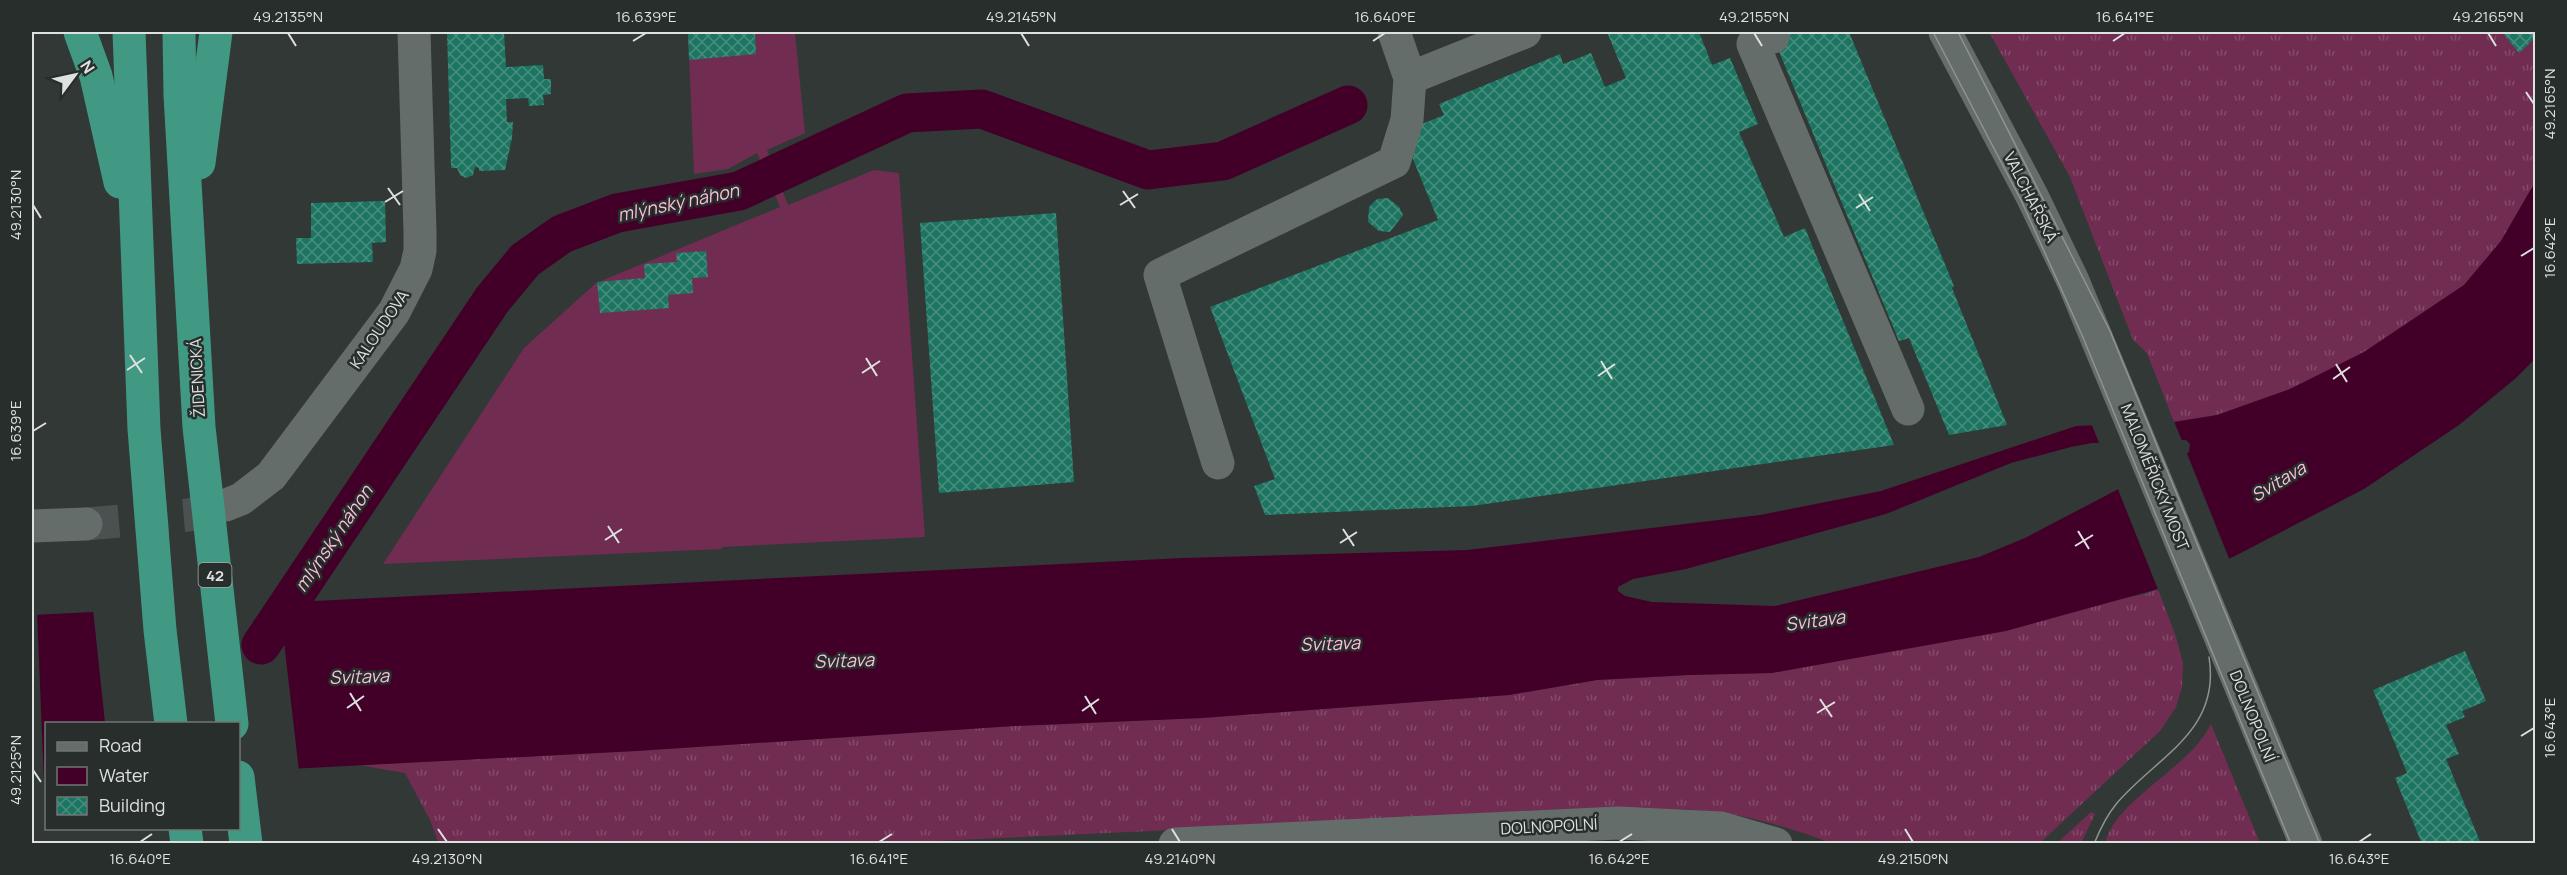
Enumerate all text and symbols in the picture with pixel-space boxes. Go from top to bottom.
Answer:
text: 49.2135°N [253,6,323,27]
text: 16.639°E [615,6,677,27]
text: 49.2145°N [986,6,1056,27]
text: 16.640°E [1354,6,1416,27]
text: 49.2155°N [1719,6,1789,27]
text: 16.641°E [2096,6,2154,27]
text: 49.2165°N [2453,6,2523,27]
north arrow [45,45,105,105]
text: N [75,56,100,78]
text: 49.2165°N [2539,69,2560,139]
street label: VALCHAŘSKÁ [1999,148,2063,246]
text: 49.2130°N [5,170,26,240]
water label: mlýnský náhon [615,177,742,227]
text: 16.642°E [2539,218,2560,278]
street label: KALOUDOVA [344,285,414,373]
street label: ŽIDENICKÁ [184,338,210,418]
text: 16.639°E [5,400,26,462]
street label: MALOMĚŘICKÝ MOST [2116,400,2195,554]
water label: Svitava [2246,455,2311,507]
water label: mlýnský náhon [288,479,378,596]
road number: 42 [198,563,232,587]
water label: Svitava [1784,604,1847,636]
water label: Svitava [1300,630,1361,656]
water label: Svitava [814,647,875,673]
water label: Svitava [329,663,390,689]
street label: DOLNOPOLNÍ [2225,667,2281,765]
text: 16.643°E [2539,698,2560,758]
legend [45,722,240,830]
text: Road [99,733,142,757]
text: 49.2125°N [5,735,26,805]
text: Water [99,763,149,787]
text: Building [99,793,165,817]
street label: DOLNOPOLNÍ [1500,812,1598,840]
text: 16.640°E [109,848,171,869]
text: 49.2130°N [412,848,482,869]
text: 16.641°E [850,848,908,869]
text: 49.2140°N [1145,848,1215,869]
text: 16.642°E [1589,848,1649,869]
text: 49.2150°N [1878,848,1948,869]
text: 16.643°E [2329,848,2389,869]

